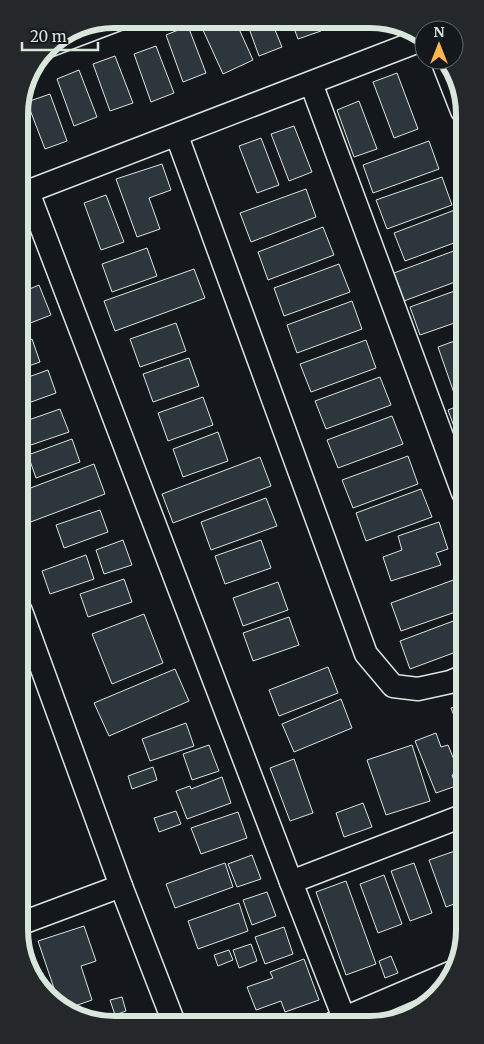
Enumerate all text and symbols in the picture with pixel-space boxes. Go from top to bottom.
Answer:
scale bar [22,20,99,52]
north arrow [414,20,464,70]
text: N [433,23,445,41]
text: 20 m [30,27,67,46]

